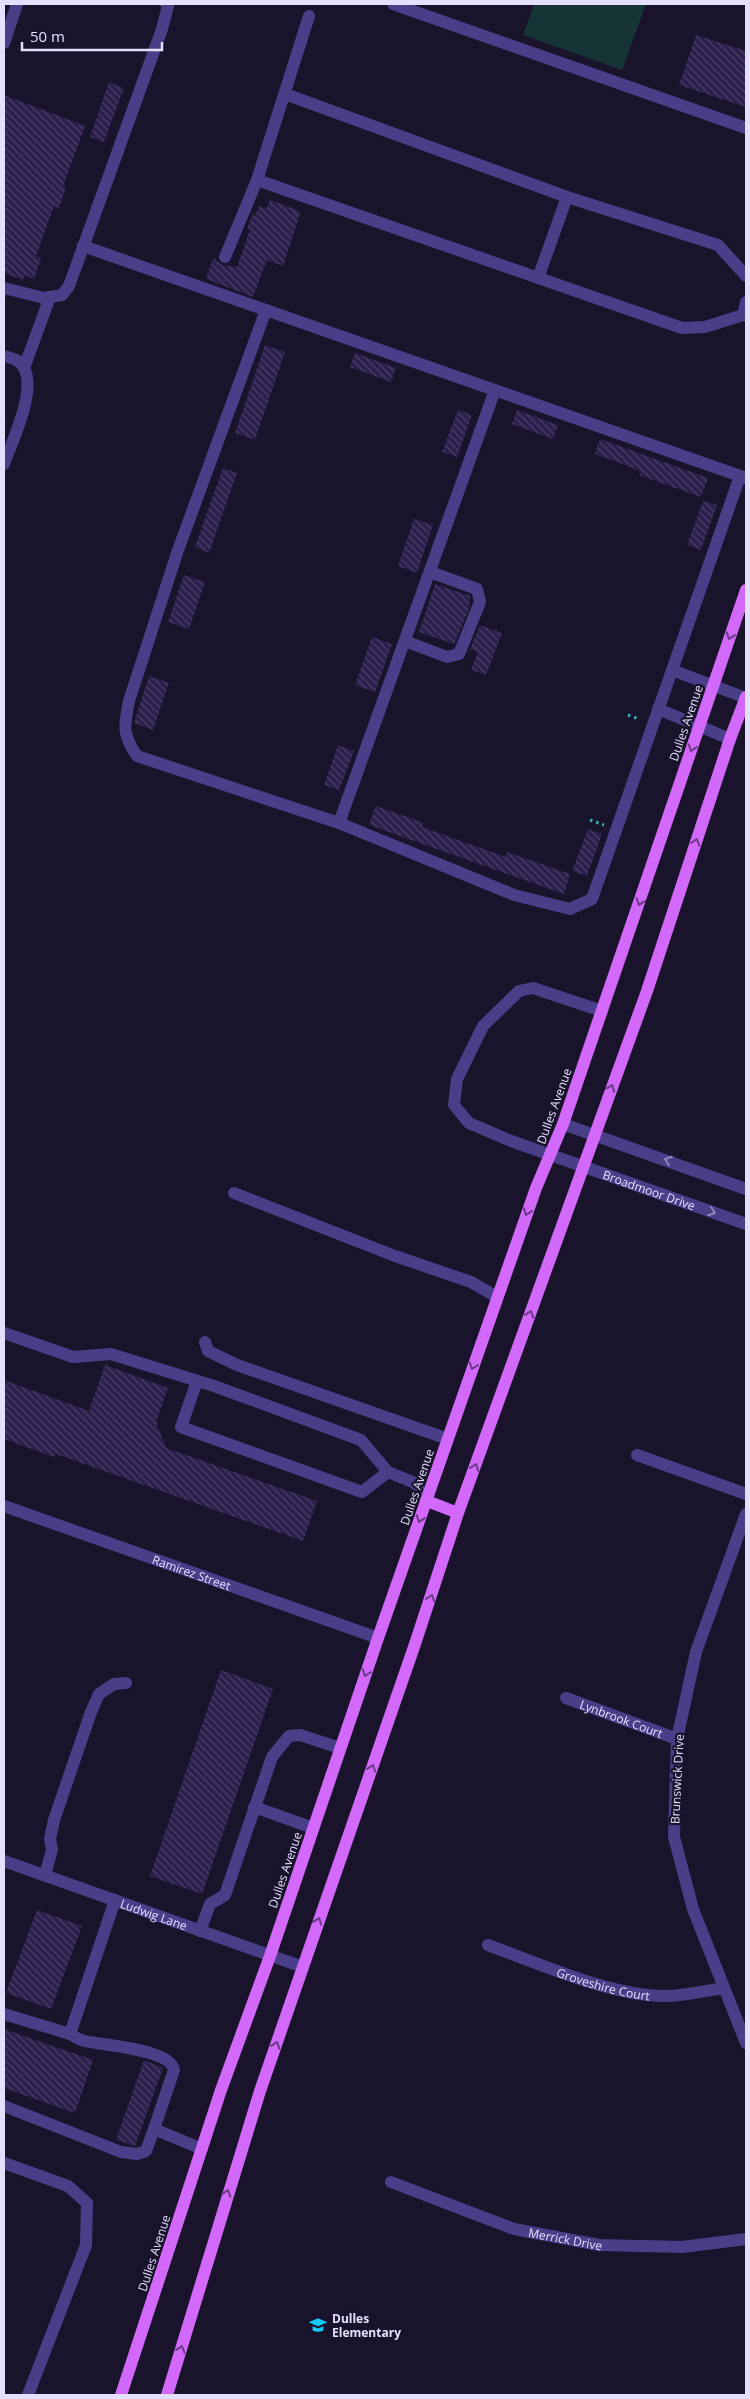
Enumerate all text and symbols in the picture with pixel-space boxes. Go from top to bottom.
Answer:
scale bar [22,20,162,52]
text: 50 m [30,26,65,46]
one-way arrow [726,631,736,640]
street label: Dulles Avenue [665,682,707,763]
one-way arrow [688,743,698,752]
one-way arrow [691,838,701,846]
one-way arrow [636,897,646,906]
street label: Dulles Avenue [532,1066,576,1146]
one-way arrow [605,1084,615,1093]
one-way arrow [664,1156,672,1166]
street label: Broadmoor Drive [601,1166,698,1214]
one-way arrow [708,1206,716,1216]
one-way arrow [523,1208,533,1216]
one-way arrow [524,1310,534,1319]
one-way arrow [469,1361,479,1369]
street label: Dulles Avenue [396,1446,438,1527]
one-way arrow [469,1463,479,1472]
one-way arrow [416,1514,426,1523]
street label: Ramirez Street [150,1551,233,1594]
one-way arrow [425,1594,435,1603]
one-way arrow [362,1668,372,1676]
street label: Lynbrook Court [578,1695,665,1742]
street label: Brunswick Drive [666,1733,688,1824]
one-way arrow [366,1764,376,1773]
street label: Dulles Avenue [264,1829,306,1910]
street label: Ludwig Lane [118,1894,190,1934]
one-way arrow [313,1918,323,1926]
street label: Groveshire Court [554,1963,651,2004]
one-way arrow [270,2041,280,2050]
one-way arrow [221,2189,231,2197]
street label: Dulles Avenue [134,2212,174,2293]
street label: Merrick Drive [527,2223,604,2254]
place label: Dulles Elementary [332,2310,401,2341]
school or university icon: Dulles Elementary [308,2315,328,2335]
one-way arrow [175,2345,185,2353]

